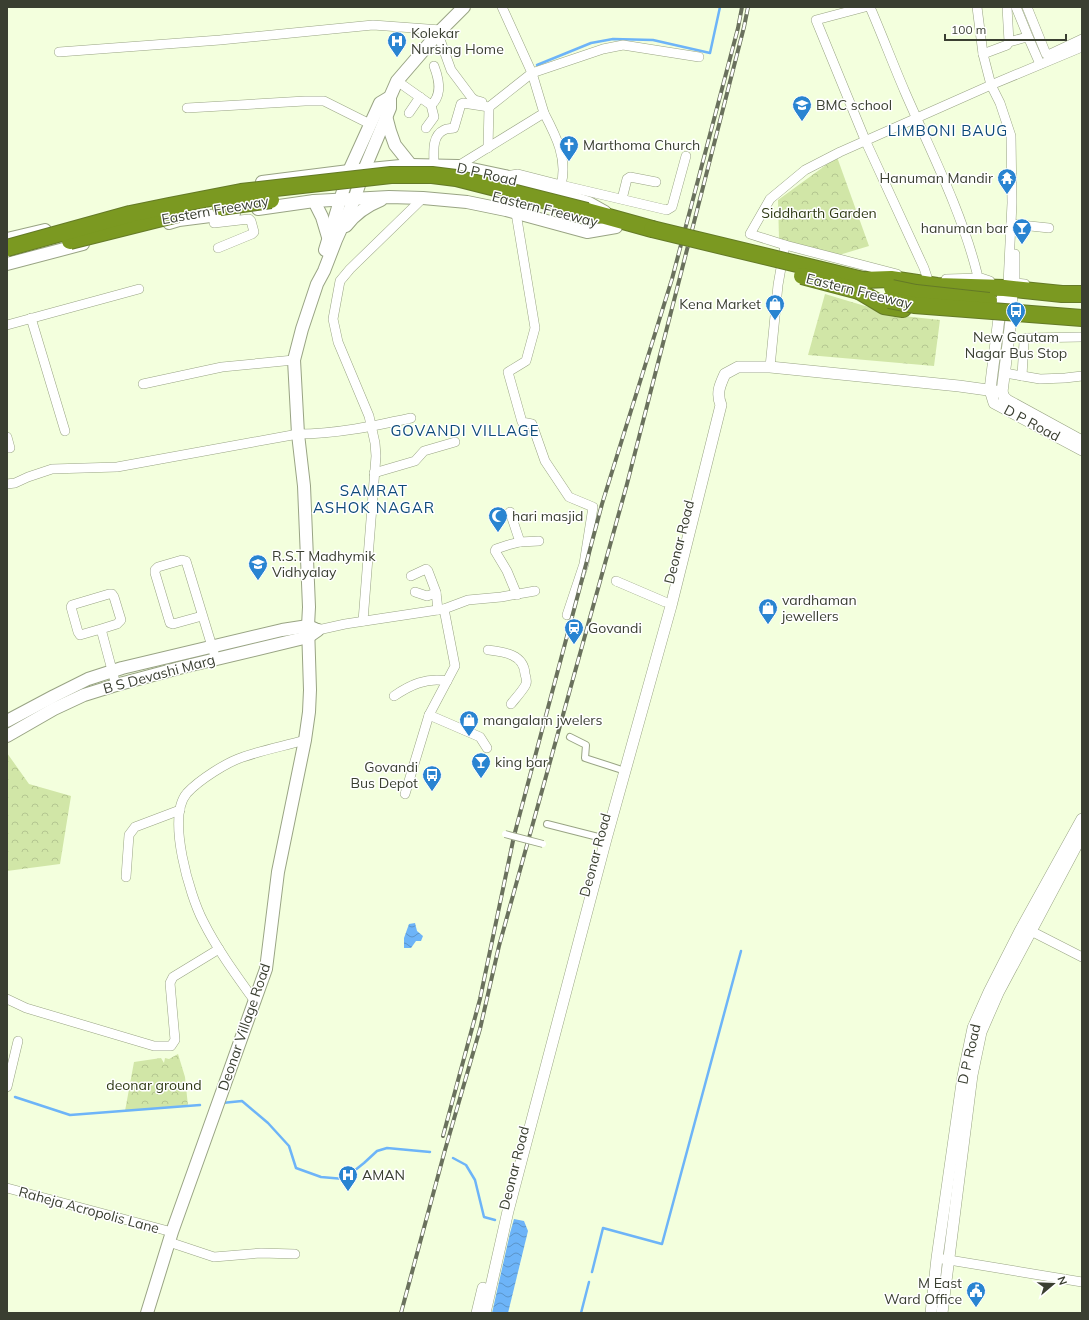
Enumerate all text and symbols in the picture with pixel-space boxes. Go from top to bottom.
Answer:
scale bar [945,16,1066,42]
text: 100 m [951,22,986,37]
place label: Kolekar Nursing Home [411,24,504,58]
hospital icon: Kolekar Nursing Home [386,30,408,58]
school or university icon: BMC school [791,94,813,122]
place label: BMC school [816,96,892,114]
district label: LIMBONI BAUG [888,121,1008,140]
church icon: Marthoma Church [558,134,580,162]
place label: Marthoma Church [583,136,700,154]
street label: D P Road [455,158,519,190]
temple icon: Hanuman Mandir [996,167,1018,195]
place label: Hanuman Mandir [880,169,994,187]
street label: Eastern Freeway [490,187,600,231]
street label: Eastern Freeway [160,192,271,228]
park label: Siddharth Garden [761,204,877,222]
bar icon: hanuman bar [1011,217,1033,245]
place label: hanuman bar [921,219,1009,237]
street label: Eastern Freeway [804,269,914,313]
shop icon: Kena Market [764,293,786,321]
place label: Kena Market [679,295,761,313]
bus stop icon: New Gautam Nagar Bus Stop [1005,300,1027,328]
place label: New Gautam Nagar Bus Stop [965,328,1067,362]
street label: D P Road [1001,401,1063,445]
district label: GOVANDI VILLAGE [390,421,540,440]
district label: SAMRAT ASHOK NAGAR [313,481,435,517]
street label: Deonar Road [660,498,698,586]
mosque icon: hari masjid [487,505,509,533]
place label: hari masjid [512,507,583,525]
place label: R.S.T Madhymik Vidhyalay [272,547,376,581]
school or university icon: R.S.T Madhymik Vidhyalay [247,553,269,581]
place label: vardhaman jewellers [781,591,857,625]
shop icon: vardhaman jewellers [757,597,779,625]
station icon: Govandi [563,617,585,645]
place label: Govandi [588,619,642,637]
street label: B S Devashi Marg [101,650,217,698]
shop icon: mangalam jwelers [458,709,480,737]
place label: mangalam jwelers [483,711,602,729]
bar icon: king bar [470,751,492,779]
place label: king bar [495,753,549,771]
place label: Govandi Bus Depot [351,758,418,792]
bus stop icon: Govandi Bus Depot [421,764,443,792]
street label: Deonar Road [575,811,615,899]
street label: Deonar Village Road [214,961,274,1093]
street label: D P Road [953,1022,985,1086]
park label: deonar ground [106,1076,202,1094]
street label: Deonar Road [495,1124,533,1212]
hospital icon: AMAN [337,1164,359,1192]
place label: AMAN [362,1166,405,1184]
street label: Raheja Acropolis Lane [17,1183,161,1237]
north arrow [1033,1264,1073,1304]
place label: M East Ward Office [884,1274,962,1308]
text: N [1054,1275,1070,1287]
public building icon: M East Ward Office [965,1280,987,1308]

